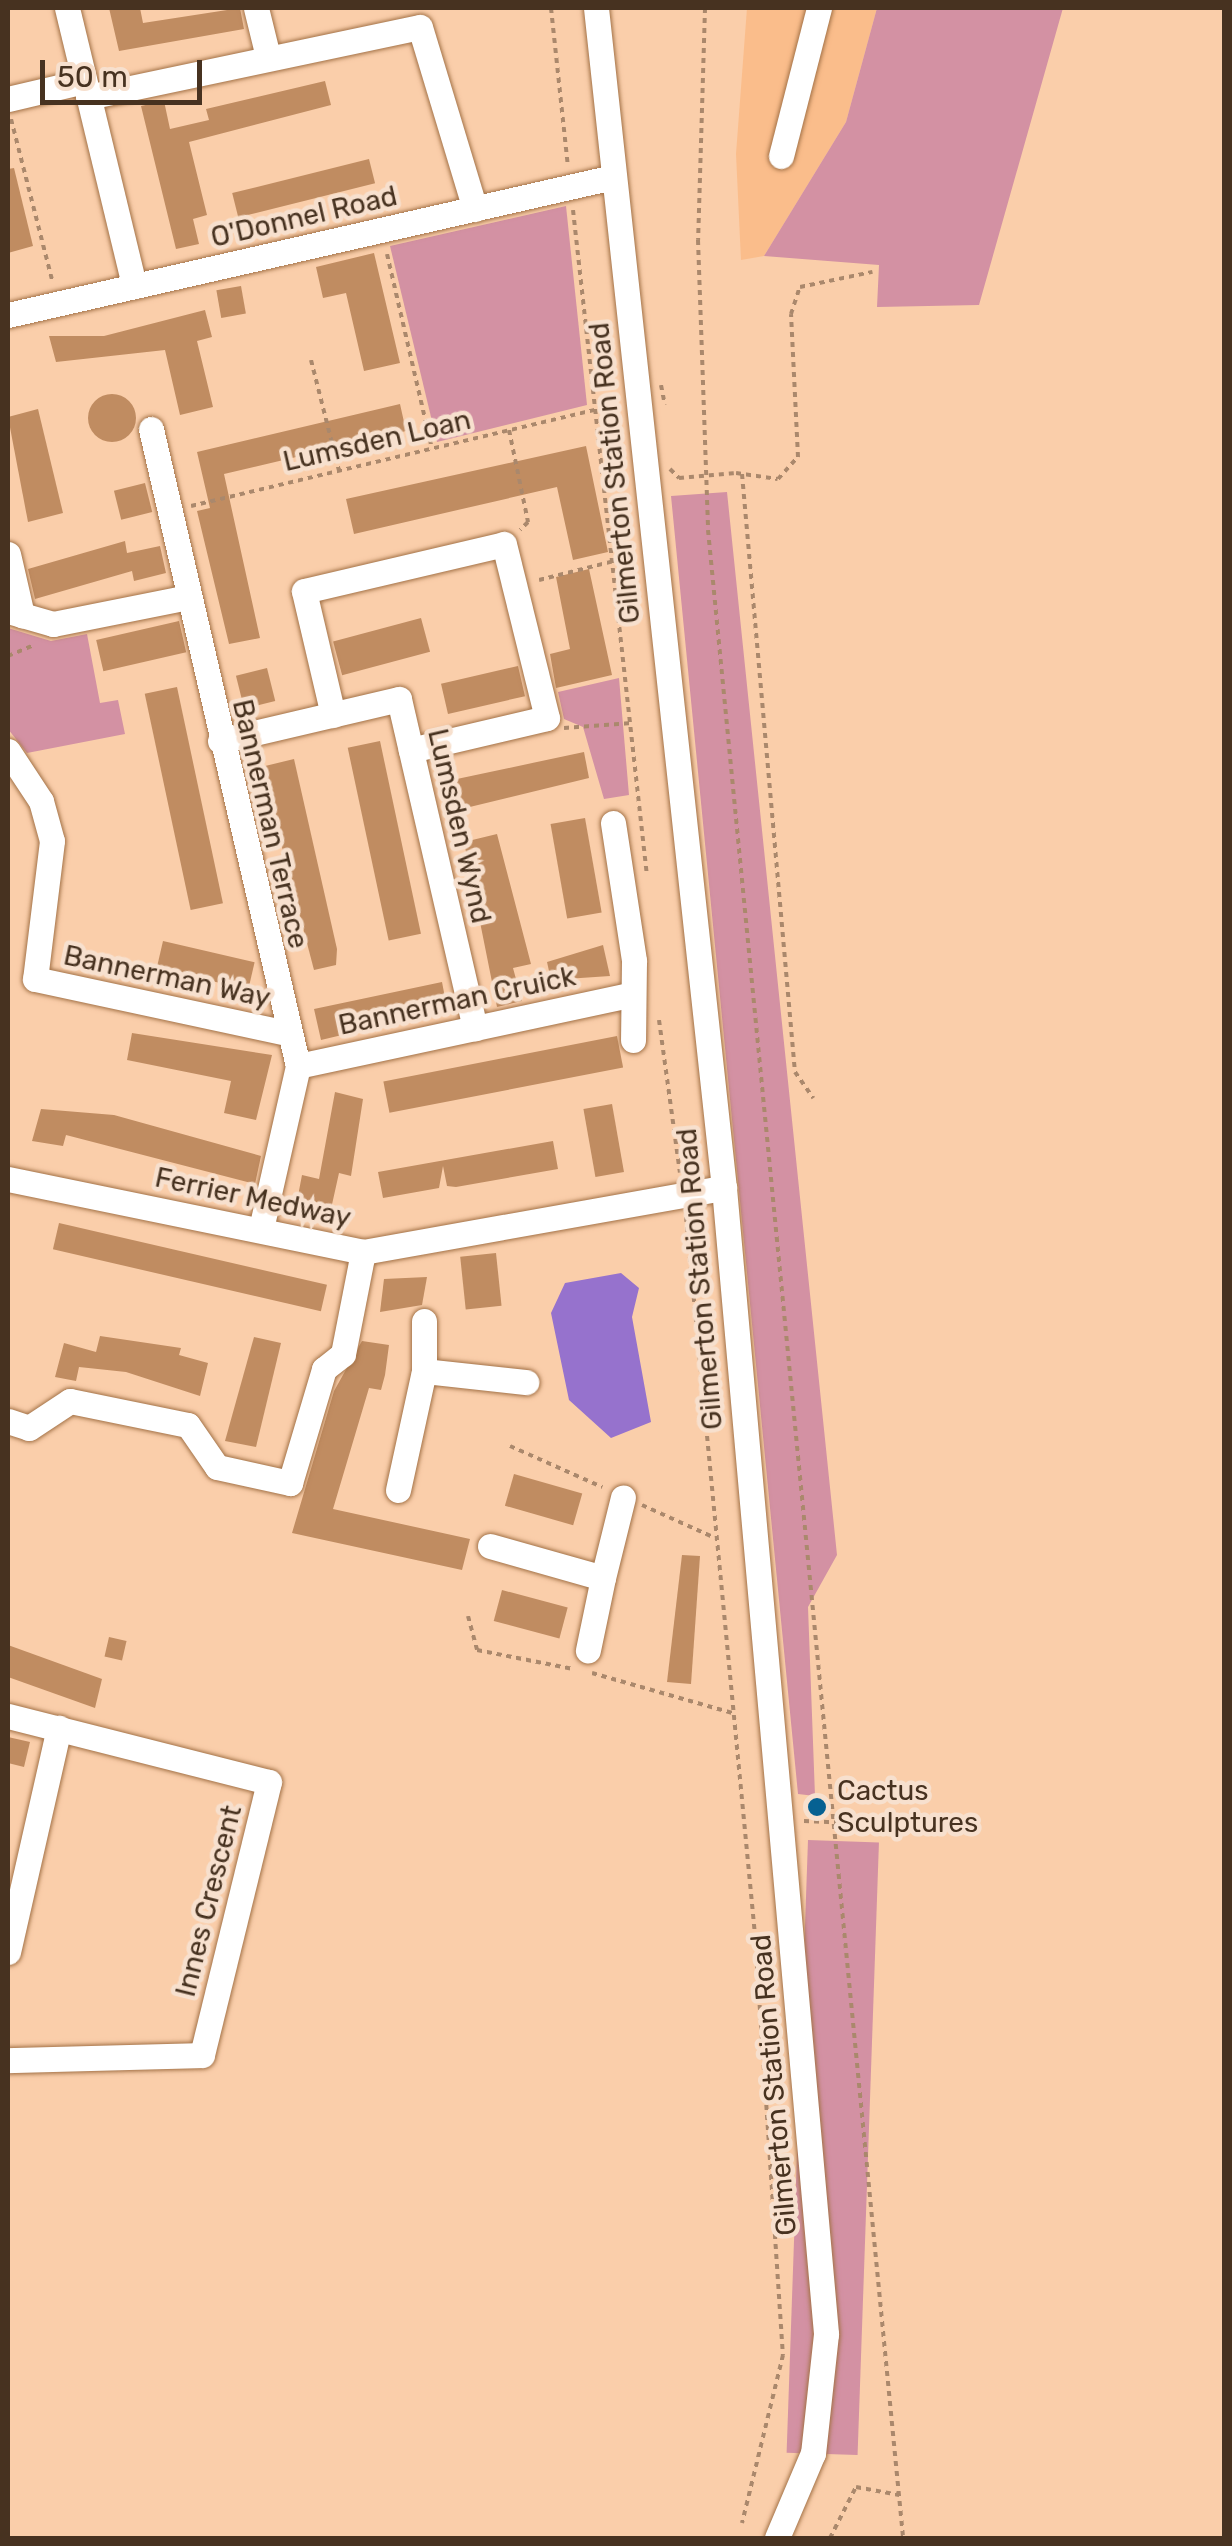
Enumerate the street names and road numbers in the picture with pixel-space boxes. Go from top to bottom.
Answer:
street label: O'Donnel Road [208,179,400,255]
street label: Gilmerton Station Road [582,321,648,625]
street label: Lumsden Loan [280,403,474,479]
street label: Bannerman Terrace [225,696,315,952]
street label: Lumsden Wynd [420,725,498,927]
street label: Bannerman Way [60,939,274,1015]
street label: Bannerman Cruick [335,959,579,1043]
street label: Gilmerton Station Road [670,1127,730,1431]
street label: Ferrier Medway [152,1161,354,1235]
street label: Innes Crescent [169,1802,249,2000]
street label: Gilmerton Station Road [744,1933,804,2237]

